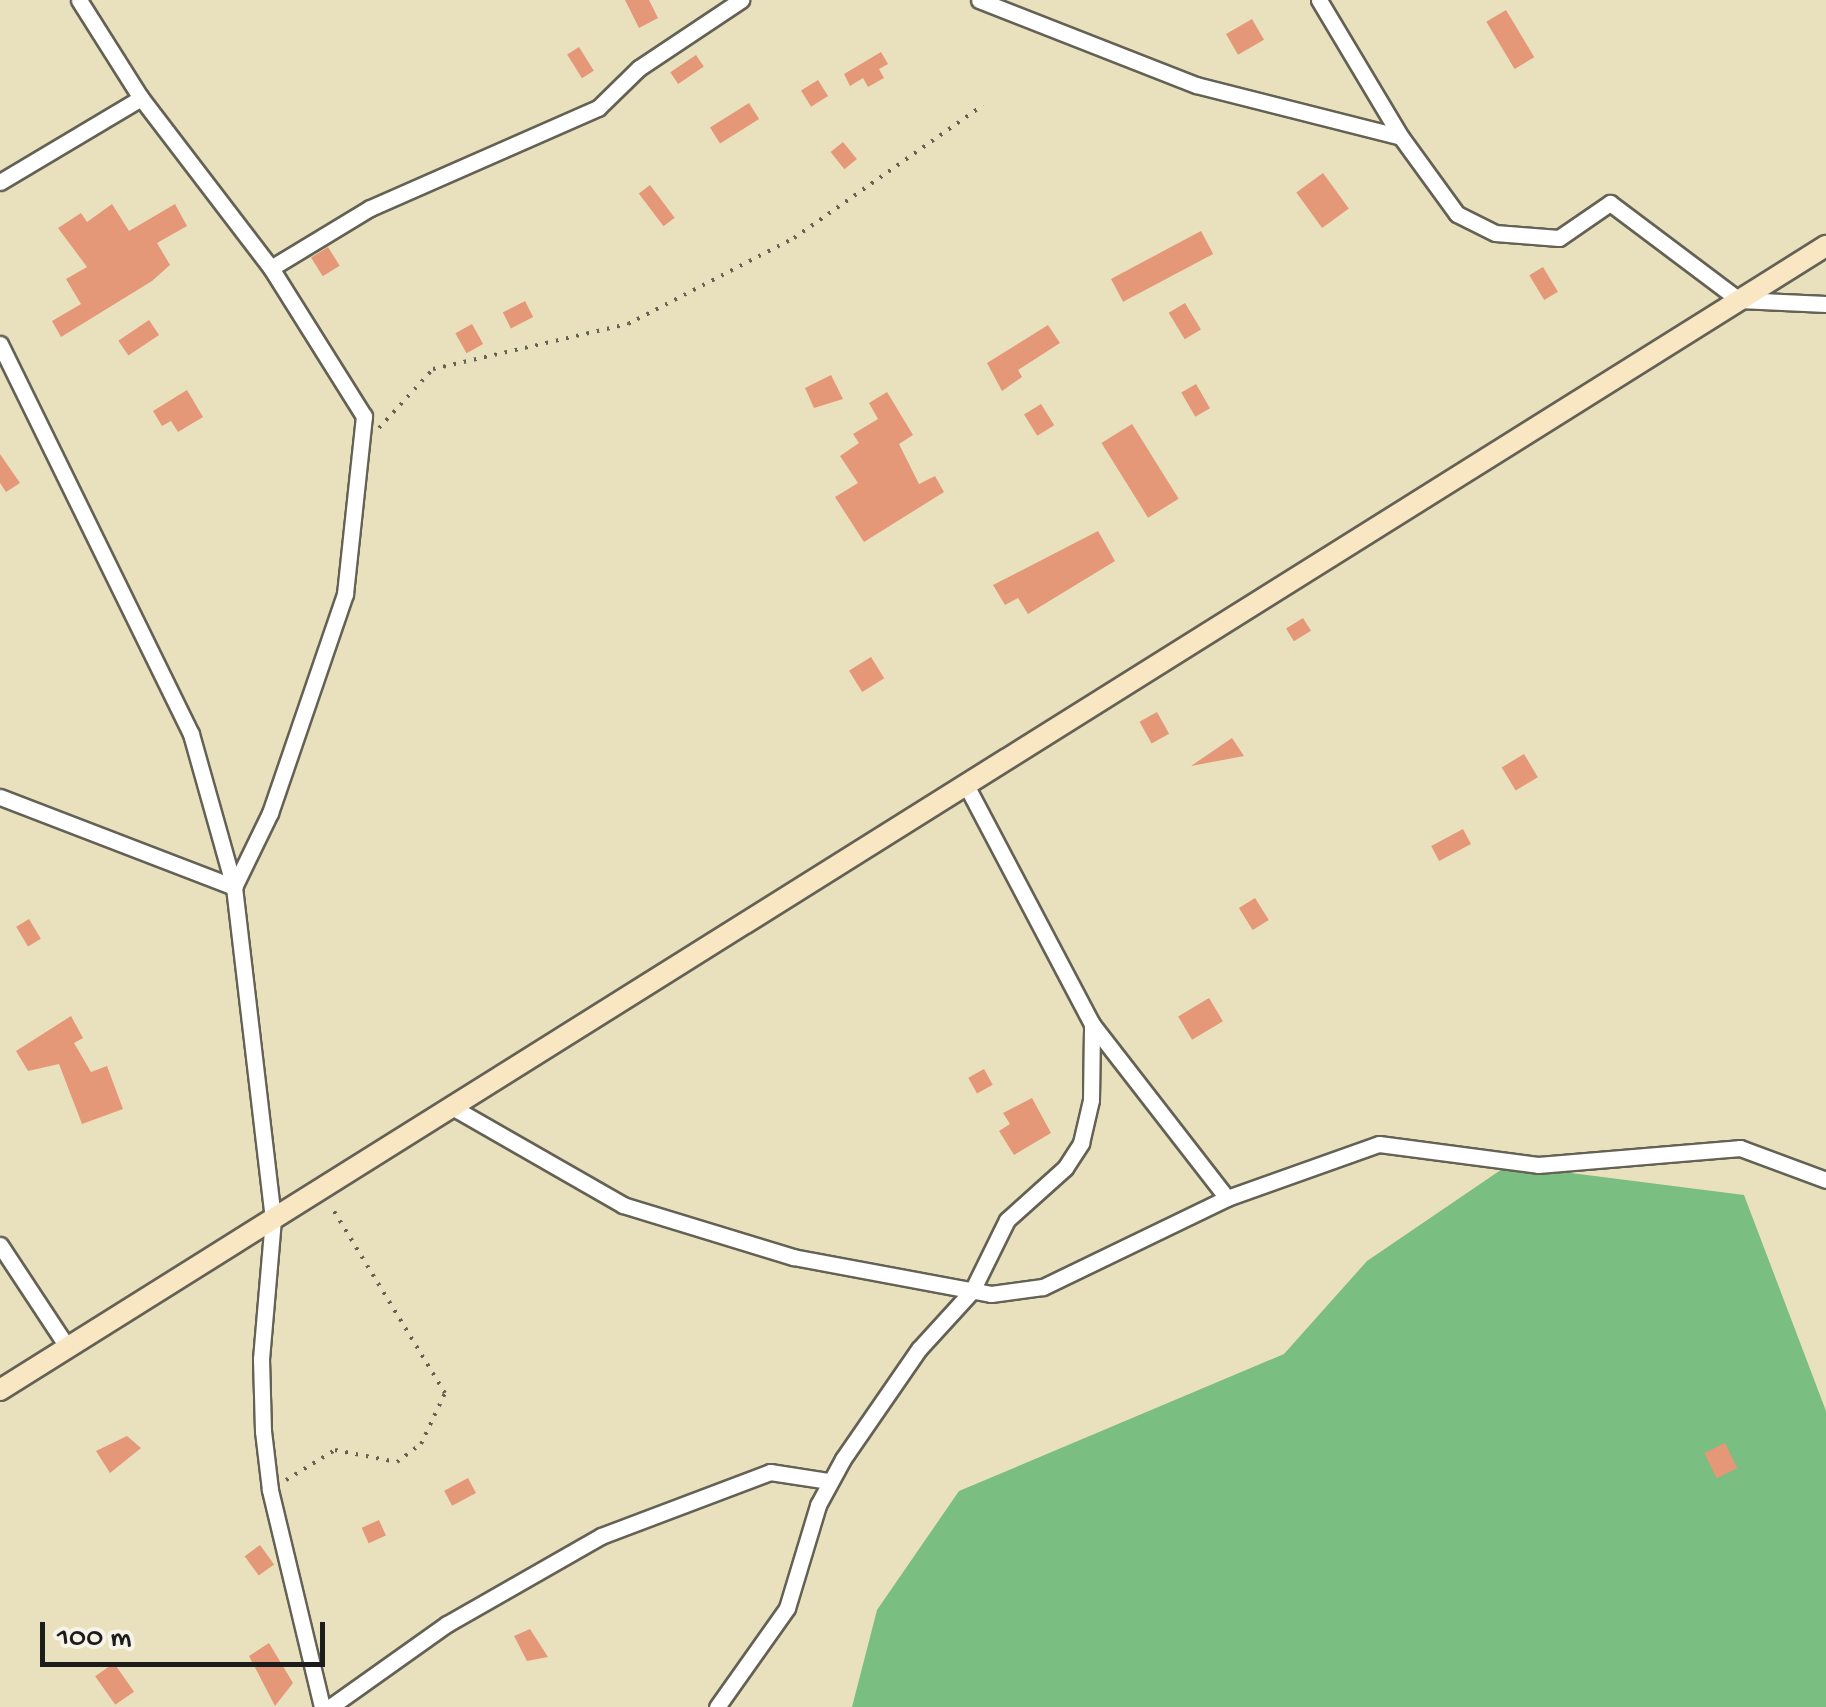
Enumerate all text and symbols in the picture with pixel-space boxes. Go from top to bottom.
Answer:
scale bar [45,1602,330,1664]
text: 100 m [57,1622,132,1657]

